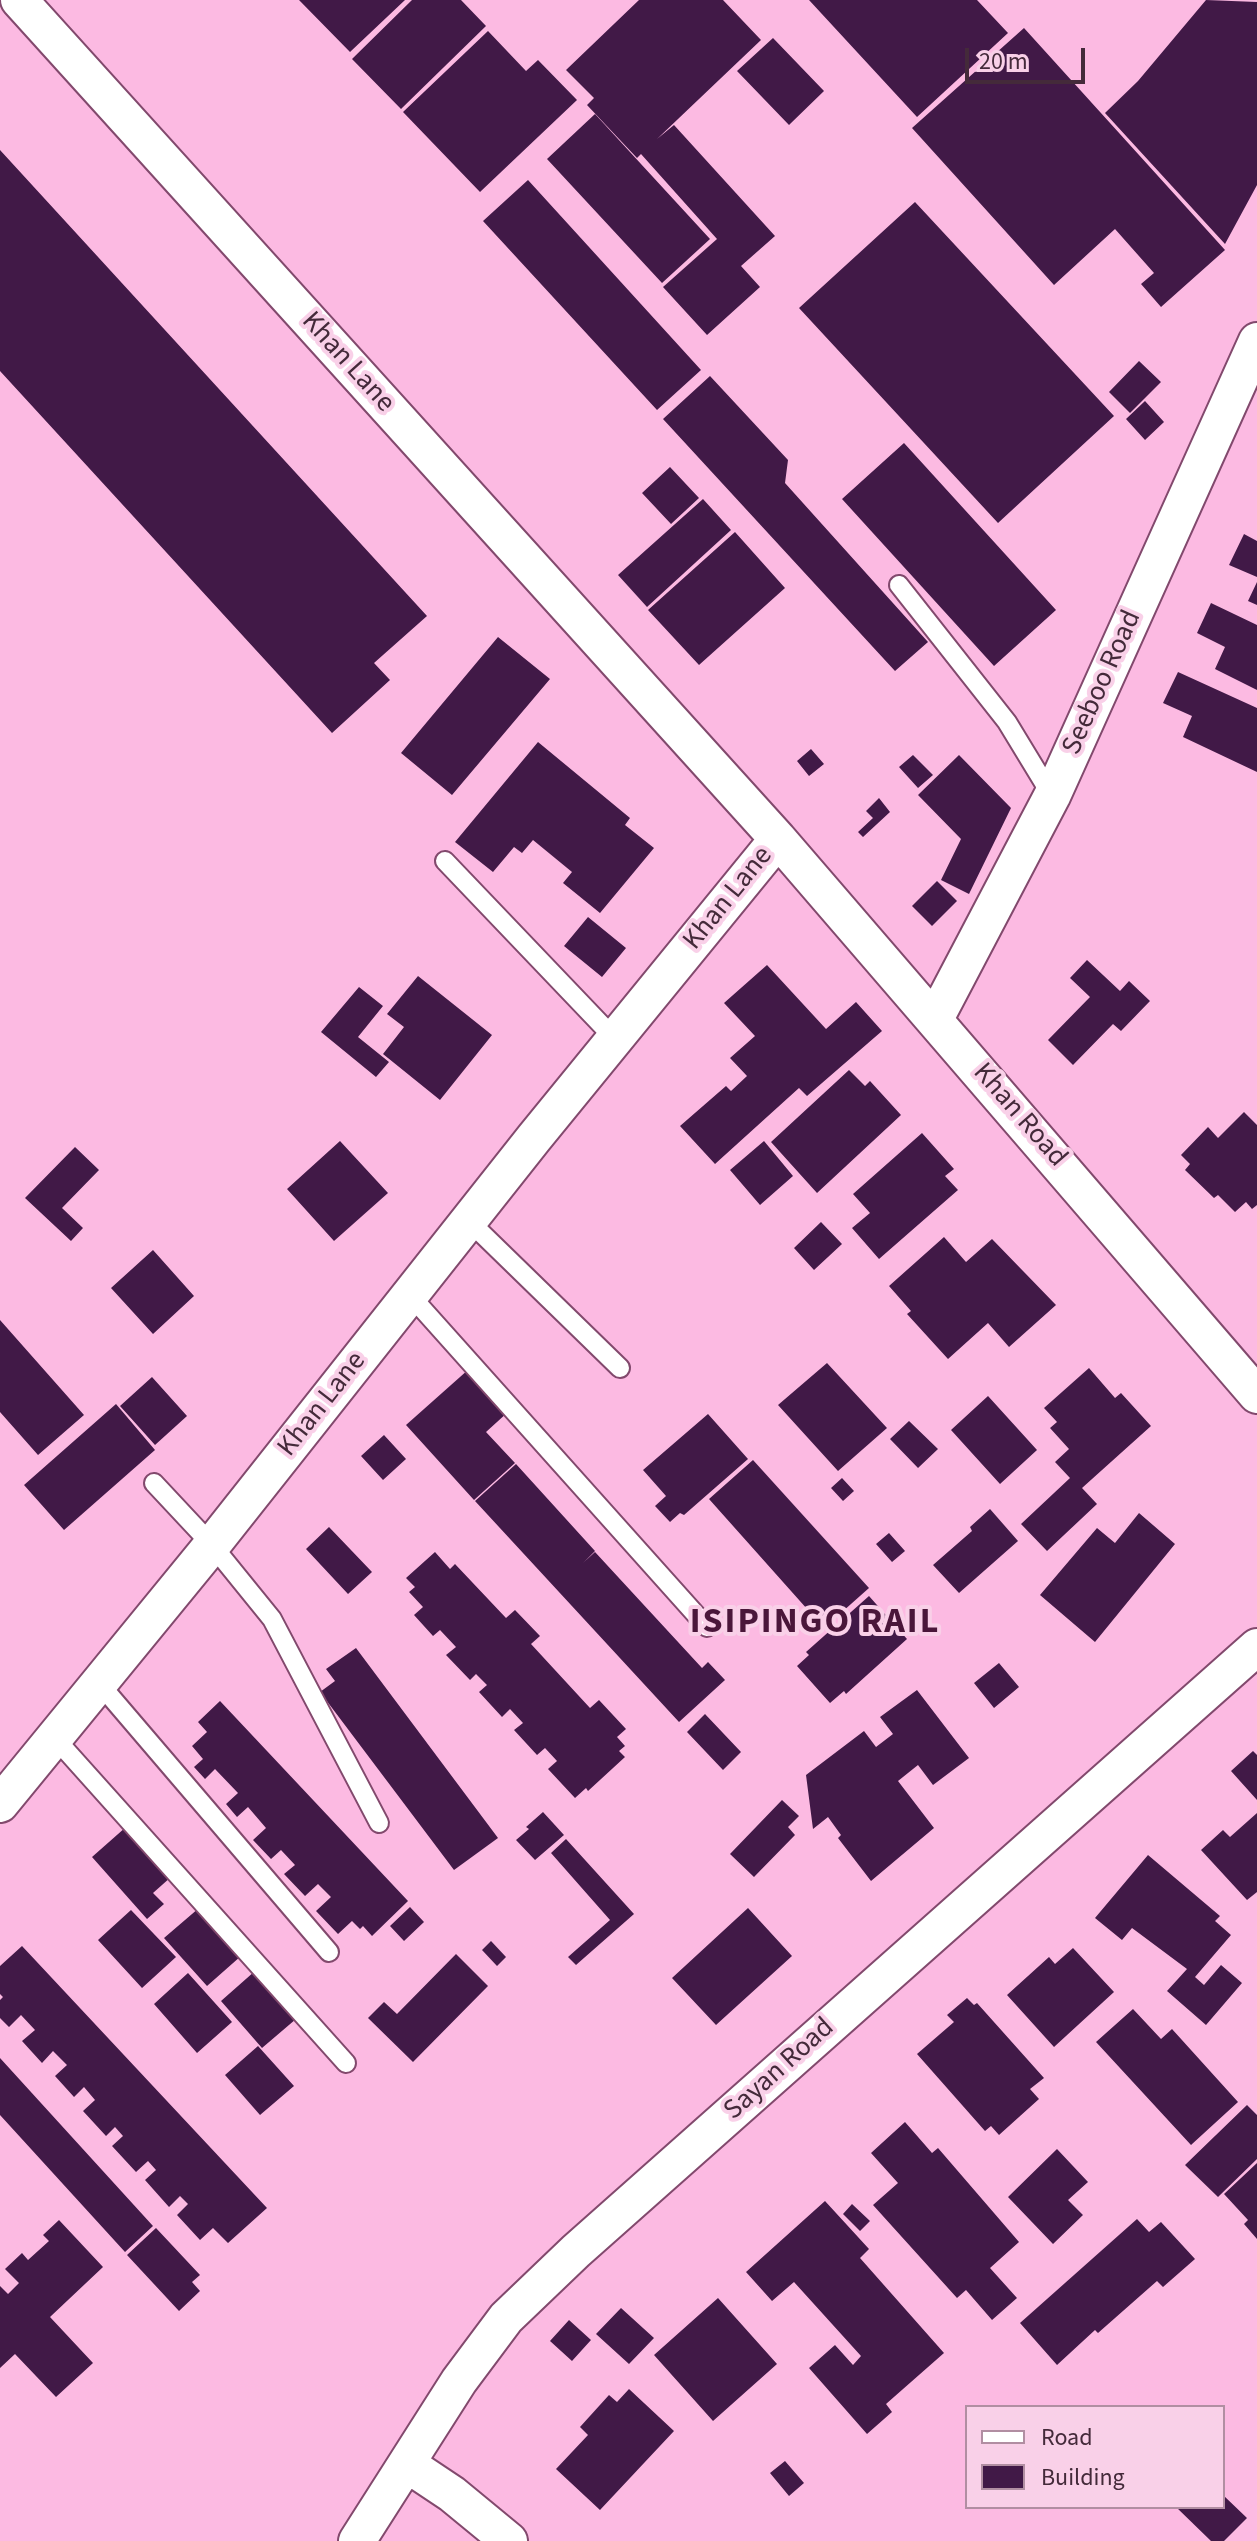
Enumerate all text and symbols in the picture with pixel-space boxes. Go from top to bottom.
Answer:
scale bar [969,32,1089,82]
text: 20 m [979,44,1028,79]
street label: Khan Lane [293,306,401,420]
street label: Seeboo Road [1056,606,1150,760]
street label: Khan Lane [677,840,781,958]
street label: Khan Road [965,1057,1073,1175]
street label: Khan Lane [272,1346,374,1464]
district label: ISIPINGO RAIL [690,1602,940,1646]
street label: Sayan Road [718,2012,842,2128]
legend [965,2405,1225,2509]
text: Road [1041,2420,1093,2455]
text: Building [1041,2460,1125,2495]

